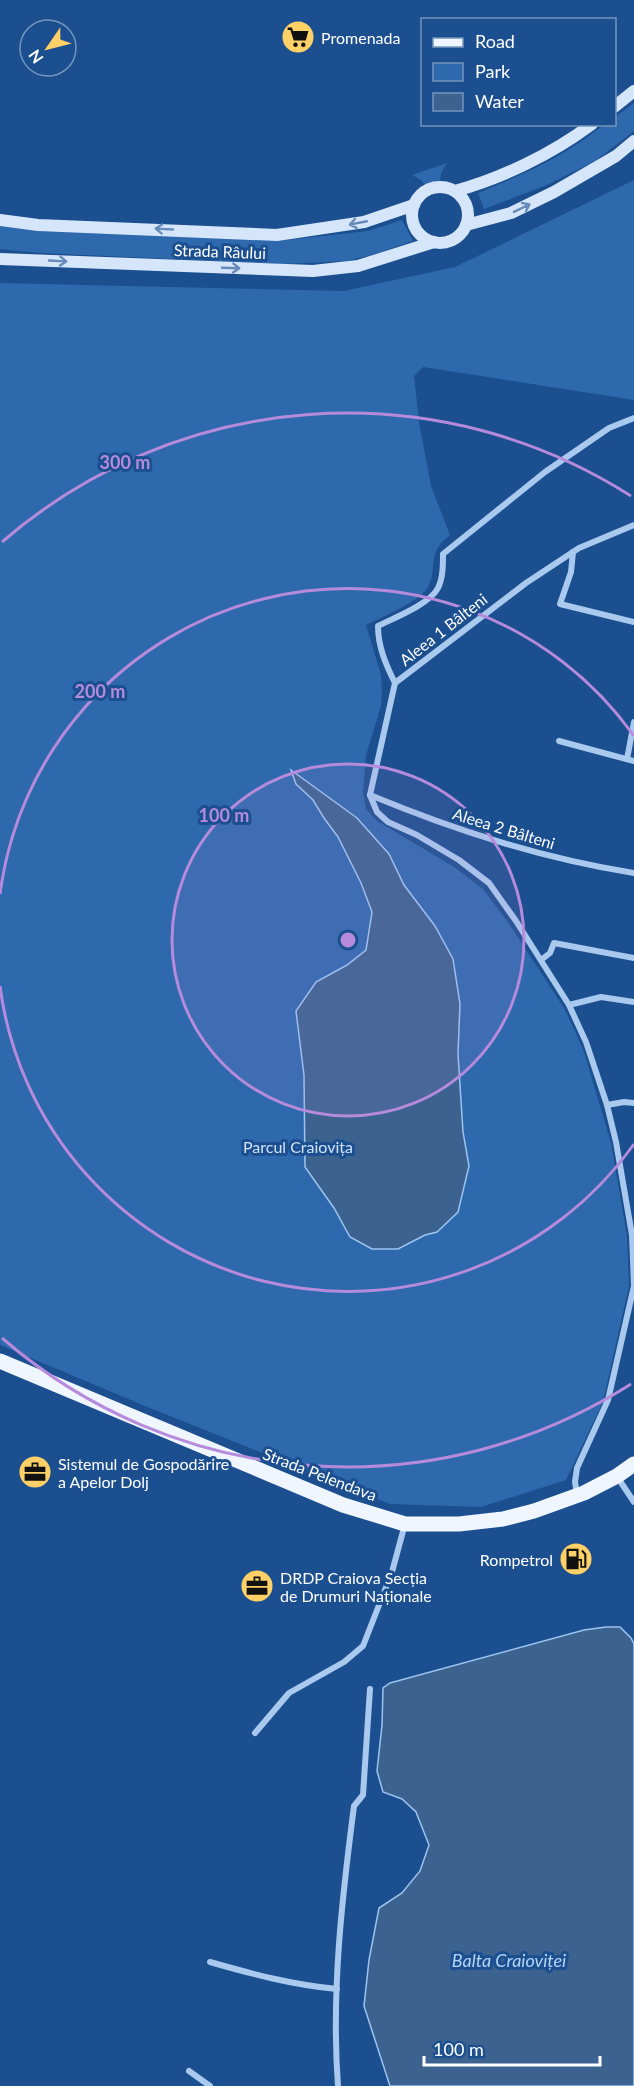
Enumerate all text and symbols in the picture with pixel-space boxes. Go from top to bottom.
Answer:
north arrow [18,18,78,78]
legend [421,18,616,126]
supermarket icon: Promenada [280,19,316,55]
place label: Promenada [321,28,400,47]
text: Road [475,30,515,52]
text: N [24,46,47,67]
text: Park [475,60,511,82]
text: Water [475,90,524,112]
one-way arrow [512,202,530,213]
one-way arrow [349,218,369,229]
one-way arrow [155,224,175,235]
street label: Strada Râului [174,240,266,262]
one-way arrow [48,256,68,267]
one-way arrow [221,262,241,274]
text: 300 m [100,451,150,473]
street label: Aleea 1 Bâlteni [395,589,491,669]
text: 200 m [75,680,125,702]
street label: Aleea 2 Bâlteni [451,803,557,853]
text: 100 m [199,804,249,826]
centre of rings [338,930,358,950]
park label: Parcul Craiovița [243,1137,353,1156]
street label: Strada Pelendava [260,1444,380,1504]
office icon: Sistemul de Gospodărire a Apelor Dolj [17,1454,53,1490]
place label: Sistemul de Gospodărire a Apelor Dolj [58,1454,229,1491]
fuel station icon: Rompetrol [558,1541,594,1577]
place label: Rompetrol [480,1550,553,1569]
office icon: DRDP Craiova Secția de Drumuri Naționale [239,1568,275,1604]
place label: DRDP Craiova Secția de Drumuri Naționale [280,1568,432,1605]
water label: Balta Craioviței [452,1949,566,1971]
scale bar [424,2029,600,2067]
text: 100 m [433,2038,484,2060]

